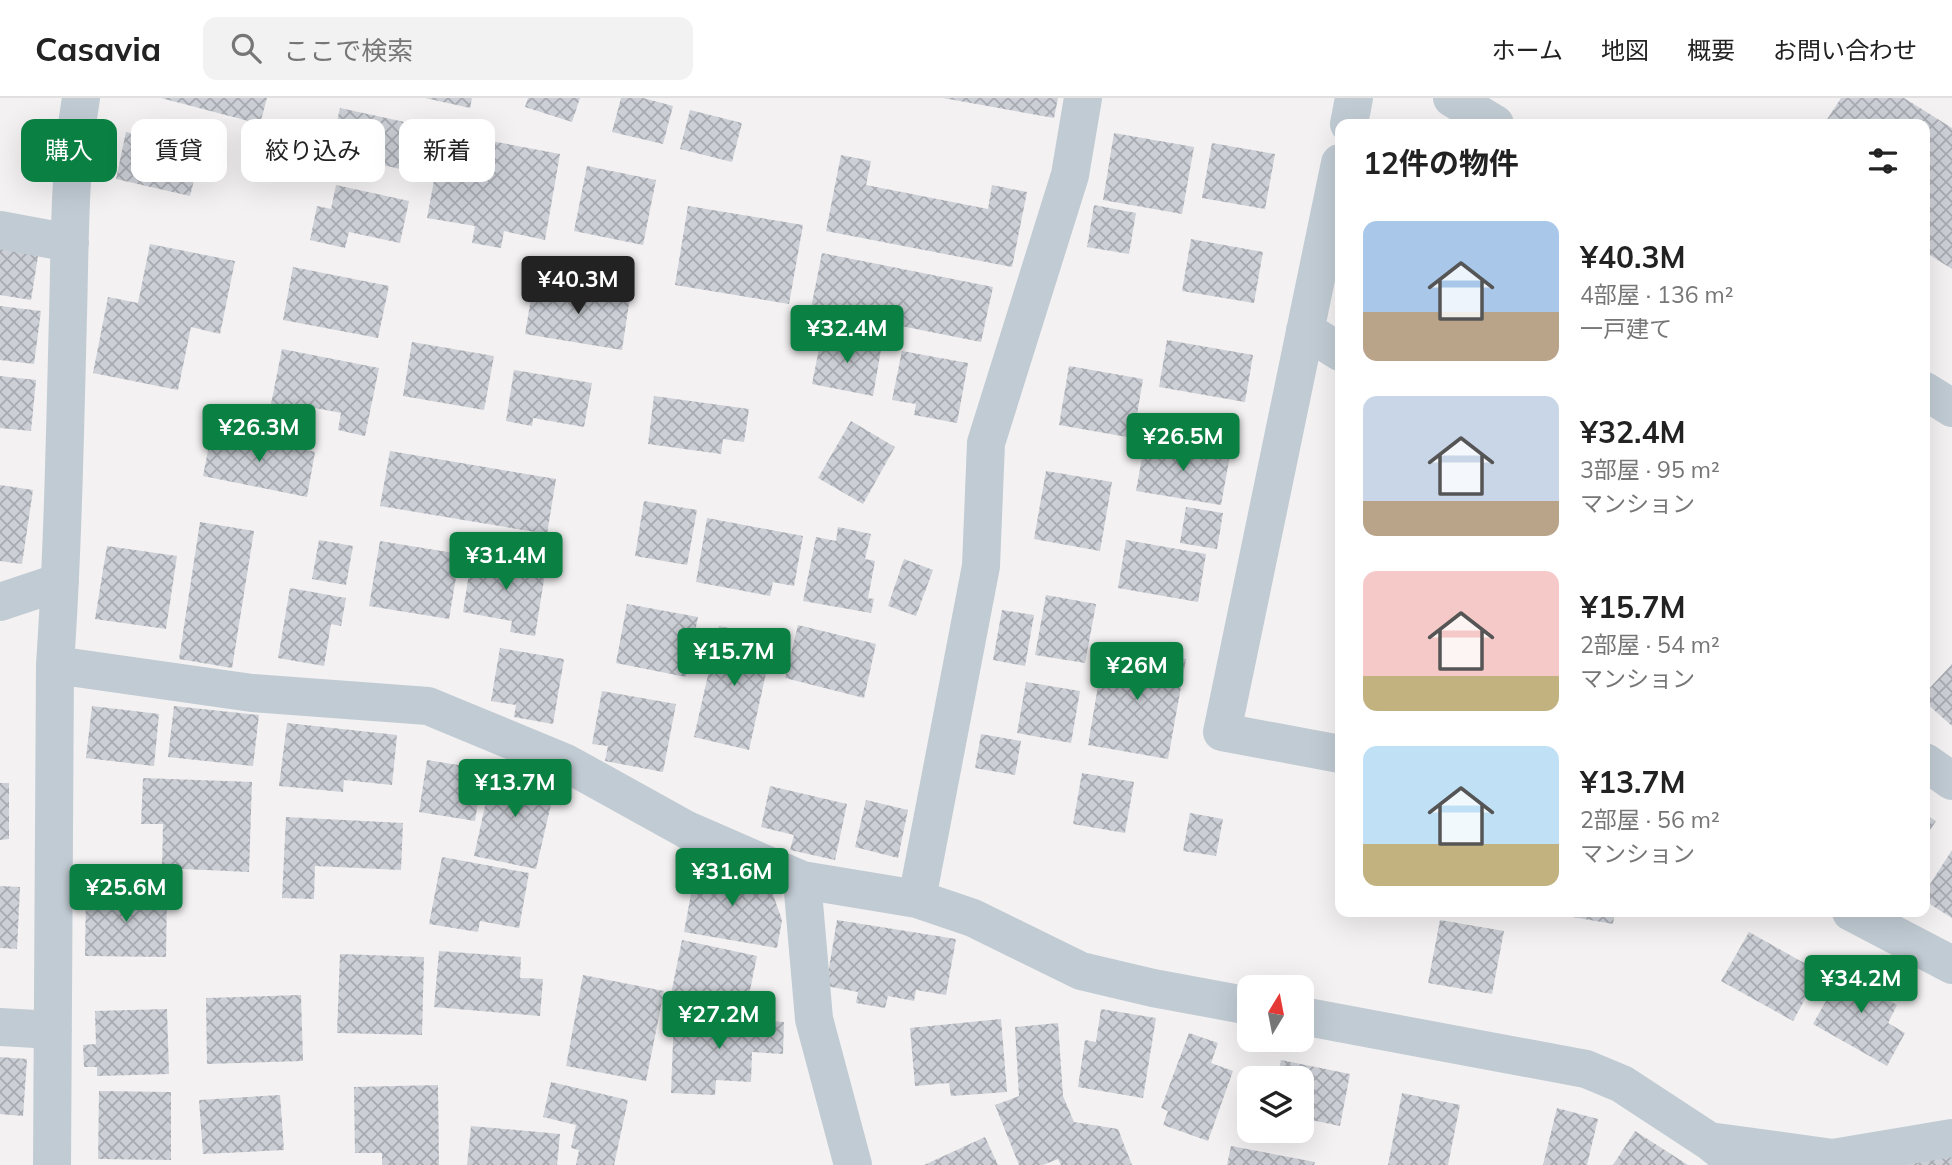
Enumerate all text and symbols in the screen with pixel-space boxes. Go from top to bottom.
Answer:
search box [203,17,693,80]
text: Casavia [35,28,161,69]
icon: search [227,29,265,67]
text: ここで検索 [283,34,413,67]
text: ホーム [1492,35,1563,65]
text: 地図 [1601,35,1649,65]
text: 概要 [1687,35,1735,65]
text: お問い合わせ [1773,35,1917,65]
chip: 購入 [21,119,117,182]
chip: 賃貸 [131,119,227,182]
chip: 絞り込み [241,119,385,182]
chip: 新着 [399,119,495,182]
icon: filters [1864,142,1902,180]
text: 12件の物件 [1363,144,1519,182]
text: ¥40.3M [1580,238,1686,276]
icon: home [1419,249,1503,333]
pin: ¥40.3M [521,256,635,316]
text: ¥40.3M [538,264,618,293]
text: 4部屋 · 136 m² [1580,280,1733,309]
pin: ¥32.4M [790,306,904,365]
text: ¥32.4M [807,313,887,342]
text: 一戸建て [1580,314,1672,343]
pin: ¥26.3M [202,404,316,464]
text: ¥26.3M [219,412,299,441]
text: ¥32.4M [1580,413,1686,451]
pin: ¥26.5M [1126,414,1240,473]
text: ¥26.5M [1143,421,1223,450]
icon: home [1419,424,1503,508]
text: 3部屋 · 95 m² [1580,455,1720,484]
text: マンション [1580,489,1695,518]
pin: ¥31.4M [449,532,563,592]
text: ¥31.4M [466,540,546,569]
text: ¥15.7M [1580,588,1686,626]
icon: home [1419,599,1503,683]
pin: ¥15.7M [677,628,791,688]
text: 2部屋 · 54 m² [1580,630,1720,659]
text: ¥15.7M [694,636,774,665]
pin: ¥26M [1096,642,1178,702]
text: ¥26M [1106,650,1168,679]
text: マンション [1580,664,1695,693]
pin: ¥13.7M [458,760,572,819]
text: ¥13.7M [1580,763,1686,801]
text: ¥13.7M [475,767,555,796]
icon: home [1419,774,1503,858]
text: 2部屋 · 56 m² [1580,805,1720,834]
text: マンション [1580,839,1695,868]
pin: ¥31.6M [675,848,789,908]
text: ¥31.6M [692,856,772,885]
pin: ¥25.6M [69,864,183,924]
text: ¥25.6M [86,872,166,901]
pin: ¥34.2M [1804,956,1918,1015]
text: ¥34.2M [1821,963,1901,992]
north arrow [1237,975,1314,1052]
map controls [1237,975,1314,1143]
pin: ¥27.2M [662,992,776,1051]
text: ¥27.2M [679,999,759,1028]
button: layers [1237,1066,1314,1143]

